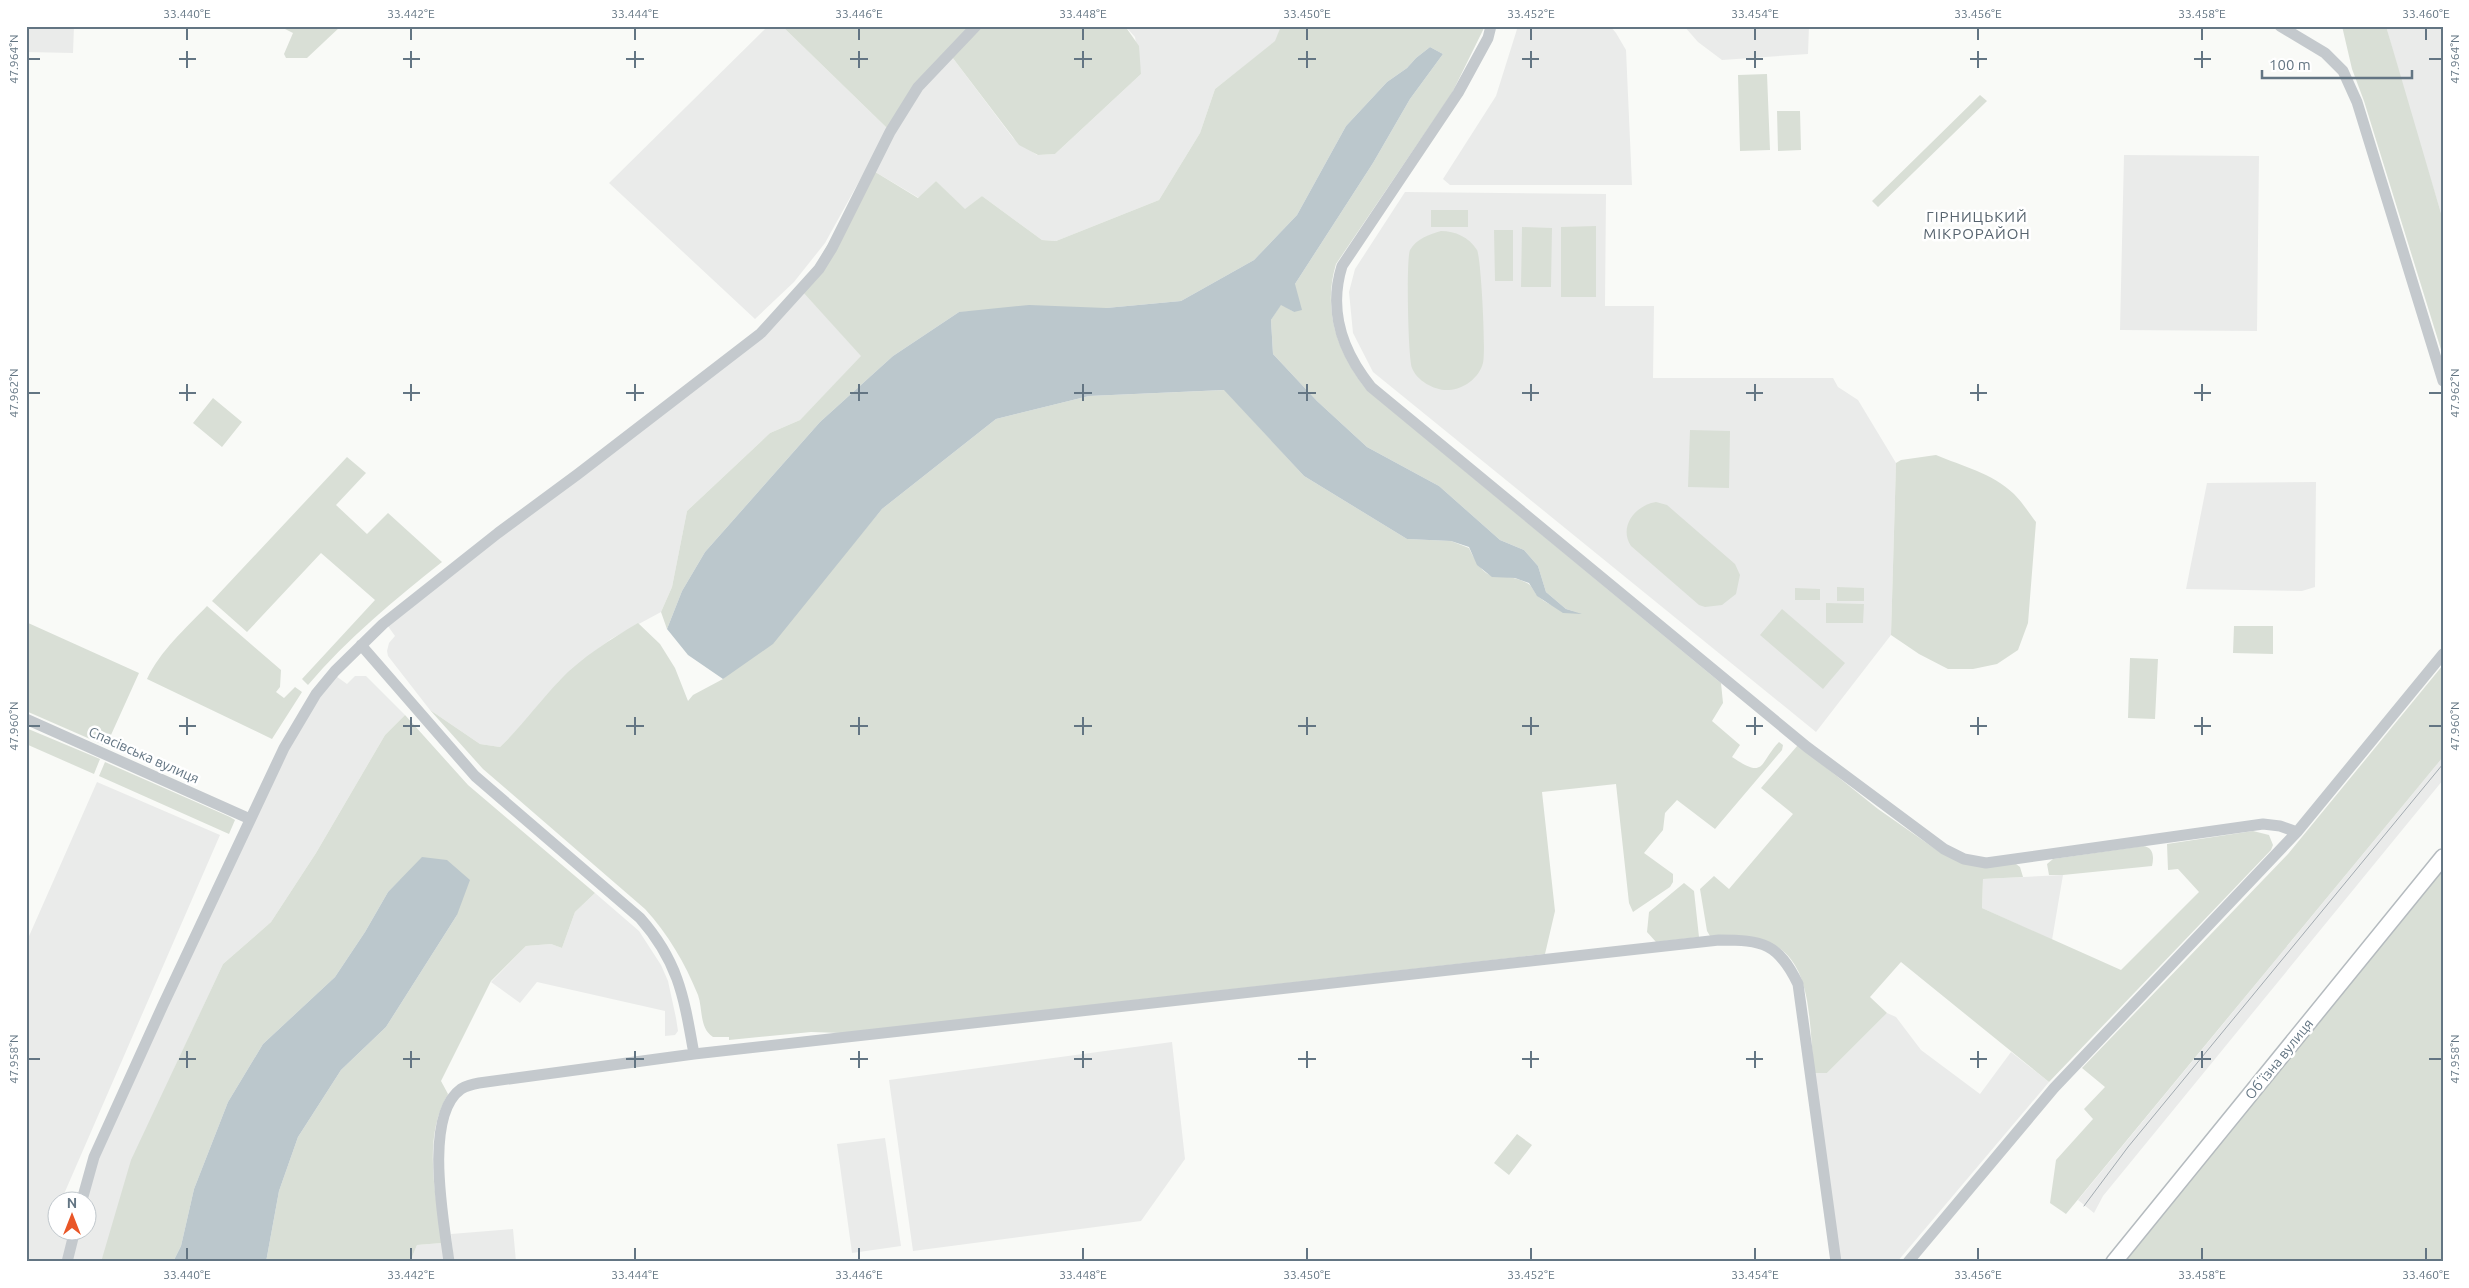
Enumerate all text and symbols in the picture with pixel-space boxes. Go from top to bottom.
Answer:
text: 33.440°E [163,7,211,20]
text: 33.442°E [387,7,435,20]
text: 33.444°E [611,7,659,20]
text: 33.446°E [835,7,883,20]
text: 33.448°E [1059,7,1107,20]
text: 33.450°E [1283,7,1331,20]
text: 33.452°E [1507,7,1555,20]
text: 33.454°E [1731,7,1779,20]
text: 33.456°E [1954,7,2002,20]
text: 33.458°E [2178,7,2226,20]
text: 33.460°E [2402,7,2450,20]
text: 47.964°N [7,34,20,84]
text: 47.964°N [2448,34,2461,84]
scale bar [2262,48,2412,80]
text: 100 m [2269,56,2311,73]
district label: ГІРНИЦЬКИЙ МІКРОРАЙОН [1923,208,2031,242]
text: 47.962°N [7,368,20,418]
text: 47.962°N [2448,368,2461,418]
text: 47.960°N [7,701,20,751]
text: 47.960°N [2448,701,2461,751]
street label: Спасівська вулиця [86,723,202,787]
street label: Обʼїзна вулиця [2242,1016,2316,1102]
text: 47.958°N [7,1034,20,1084]
text: 47.958°N [2448,1034,2461,1084]
north arrow [48,1190,98,1240]
text: N [67,1195,77,1211]
text: 33.440°E [163,1268,211,1281]
text: 33.442°E [387,1268,435,1281]
text: 33.444°E [611,1268,659,1281]
text: 33.446°E [835,1268,883,1281]
text: 33.448°E [1059,1268,1107,1281]
text: 33.450°E [1283,1268,1331,1281]
text: 33.452°E [1507,1268,1555,1281]
text: 33.454°E [1731,1268,1779,1281]
text: 33.456°E [1954,1268,2002,1281]
text: 33.458°E [2178,1268,2226,1281]
text: 33.460°E [2402,1268,2450,1281]

